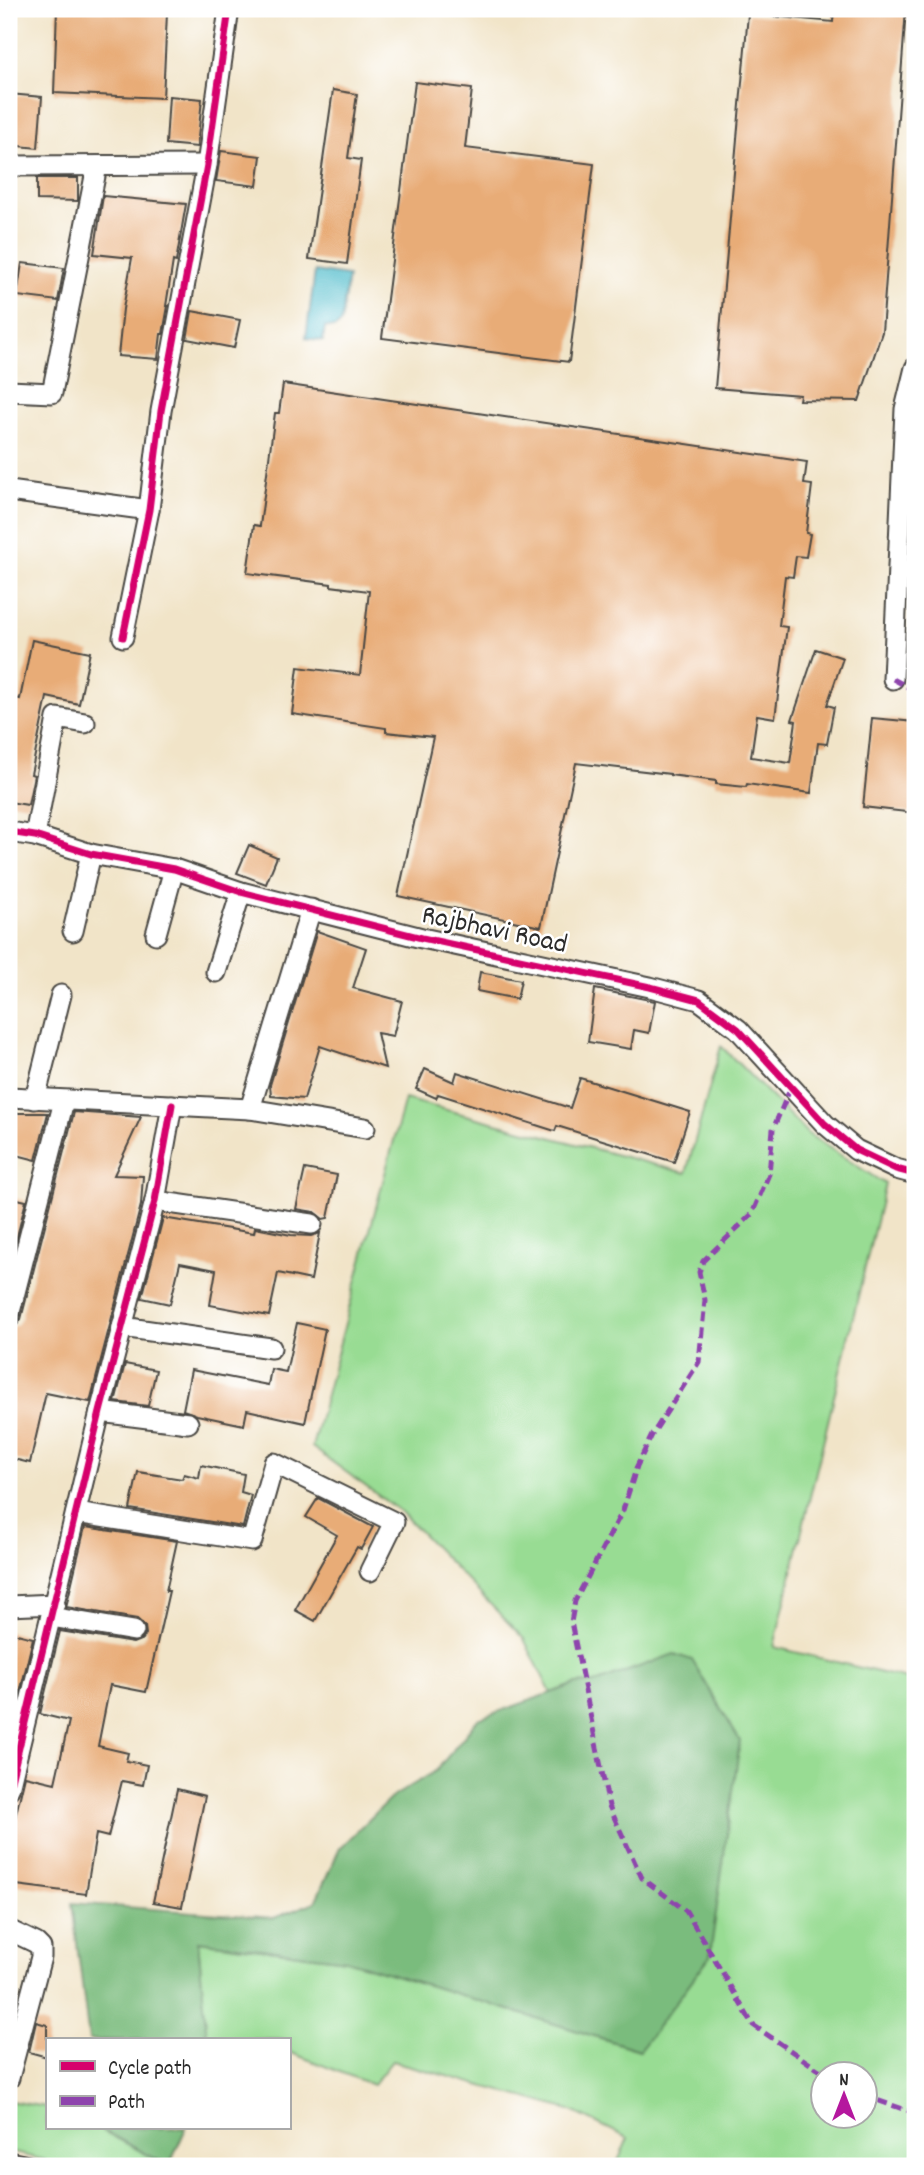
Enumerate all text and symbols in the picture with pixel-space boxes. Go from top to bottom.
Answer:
street label: Rajbhavi Road [418,897,570,967]
legend [46,2038,290,2130]
text: Cycle path [108,2055,191,2085]
north arrow [808,2060,878,2130]
text: N [839,2068,849,2095]
text: Path [108,2089,145,2119]

